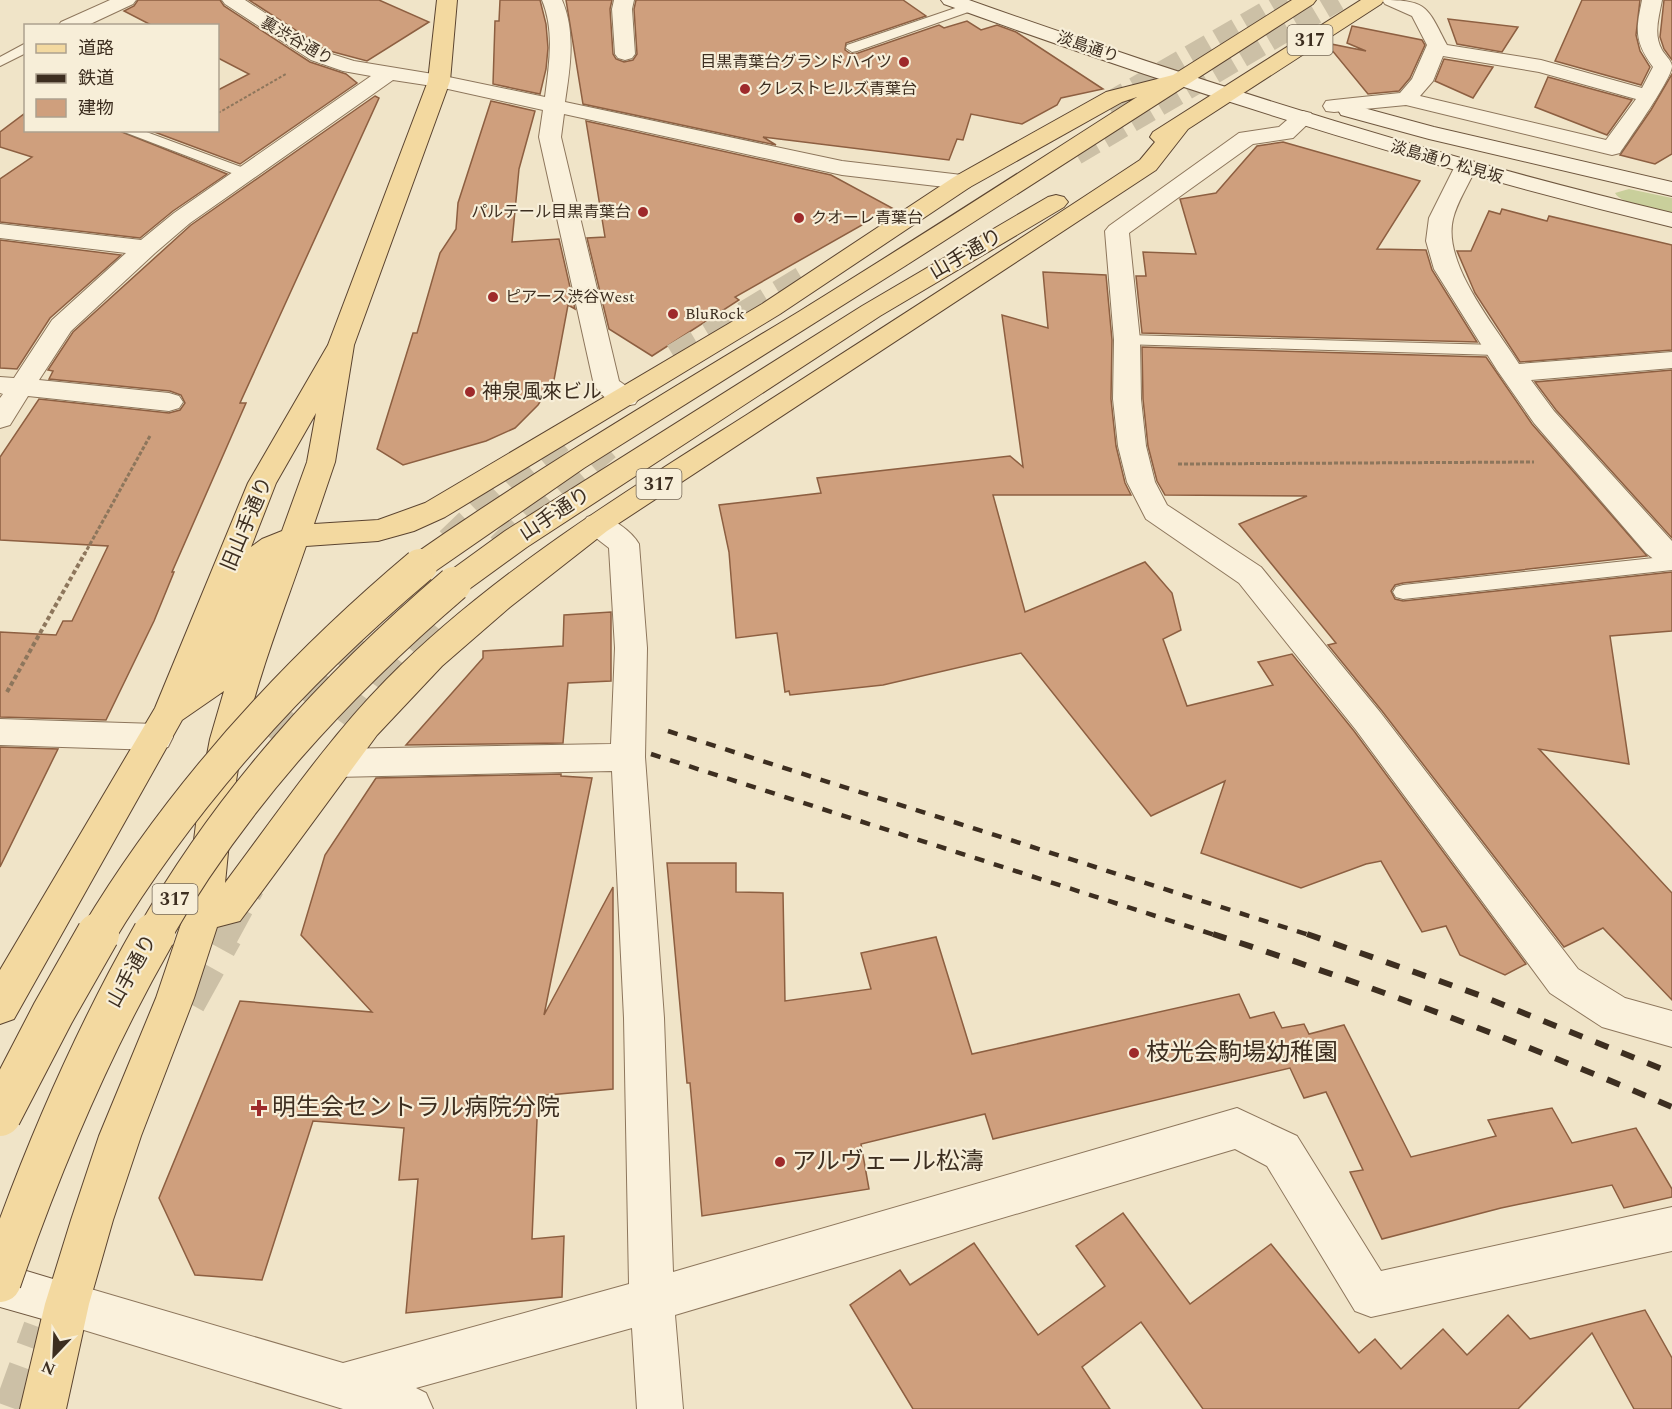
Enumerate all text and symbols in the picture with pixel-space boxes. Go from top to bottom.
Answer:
street label: 裏渋谷通り [256,11,338,71]
legend [24,24,219,132]
street label: 淡島通り [1054,25,1122,69]
road number: 317 [1288,25,1332,55]
text: 道路 [78,35,114,62]
place label: 目黒青葉台グランドハイツ [700,50,892,74]
marker: 目黒青葉台グランドハイツ [897,55,911,69]
text: 鉄道 [78,65,114,92]
place label: クレストヒルズ青葉台 [757,77,917,101]
marker: クレストヒルズ青葉台 [738,82,752,96]
text: 建物 [78,95,114,122]
street label: 淡島通り 松見坂 [1388,134,1506,190]
place label: パルテール目黒青葉台 [471,200,631,224]
marker: パルテール目黒青葉台 [636,205,650,219]
place label: クオーレ青葉台 [811,206,923,230]
marker: クオーレ青葉台 [792,211,806,225]
street label: 山手通り [924,221,1008,287]
place label: ピアース渋谷West [505,285,635,309]
marker: ピアース渋谷West [486,290,500,304]
place label: BluRock [685,302,745,326]
marker: BluRock [666,307,680,321]
place label: 神泉風來ビル [482,377,602,407]
marker: 神泉風來ビル [463,385,477,399]
road number: 317 [636,469,682,499]
street label: 旧山手通り [214,472,280,576]
street label: 山手通り [513,480,597,548]
road number: 317 [152,884,198,914]
street label: 山手通り [99,929,165,1013]
place label: 枝光会駒場幼稚園 [1146,1035,1338,1071]
marker: 枝光会駒場幼稚園 [1127,1046,1141,1060]
place label: 明生会セントラル病院分院 [272,1090,560,1126]
marker: 明生会セントラル病院分院 [250,1099,268,1117]
place label: アルヴェール松濤 [792,1144,984,1180]
marker: アルヴェール松濤 [773,1155,787,1169]
north arrow [24,1325,84,1385]
text: N [38,1354,59,1381]

